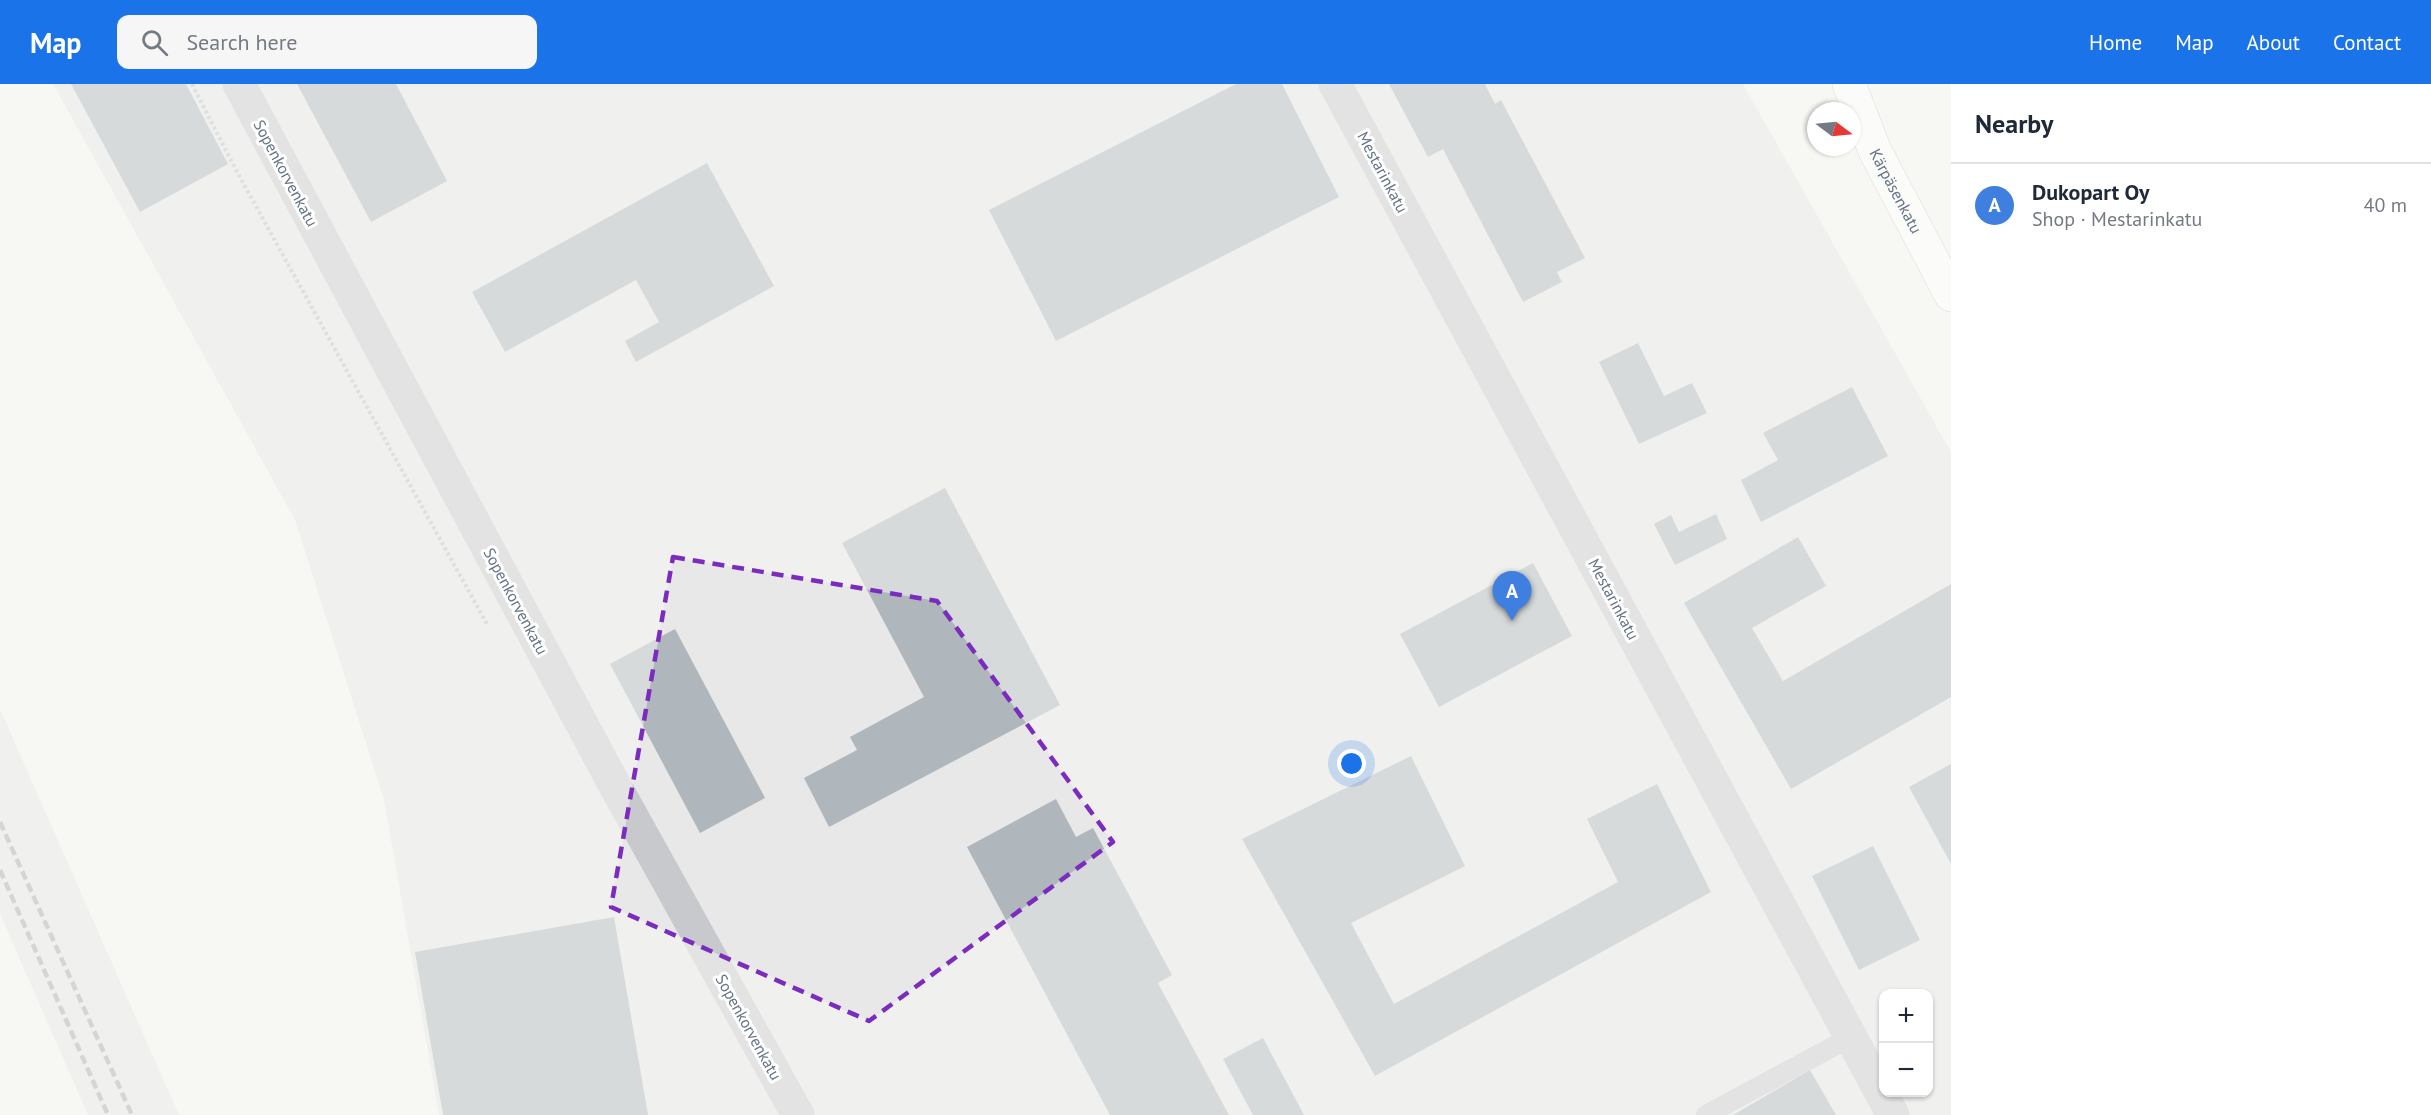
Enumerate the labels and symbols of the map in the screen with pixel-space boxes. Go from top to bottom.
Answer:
north arrow [1807,102,1861,156]
street label: Sopenkorvenkatu [249,116,323,230]
street label: Mestarinkatu [1353,128,1413,216]
street label: Kärpäsenkatu [1865,145,1927,237]
street label: Sopenkorvenkatu [479,544,553,658]
street label: Mestarinkatu [1584,555,1644,643]
pin: A [1492,572,1532,621]
your location [1337,749,1366,778]
street label: Sopenkorvenkatu [712,970,786,1084]

